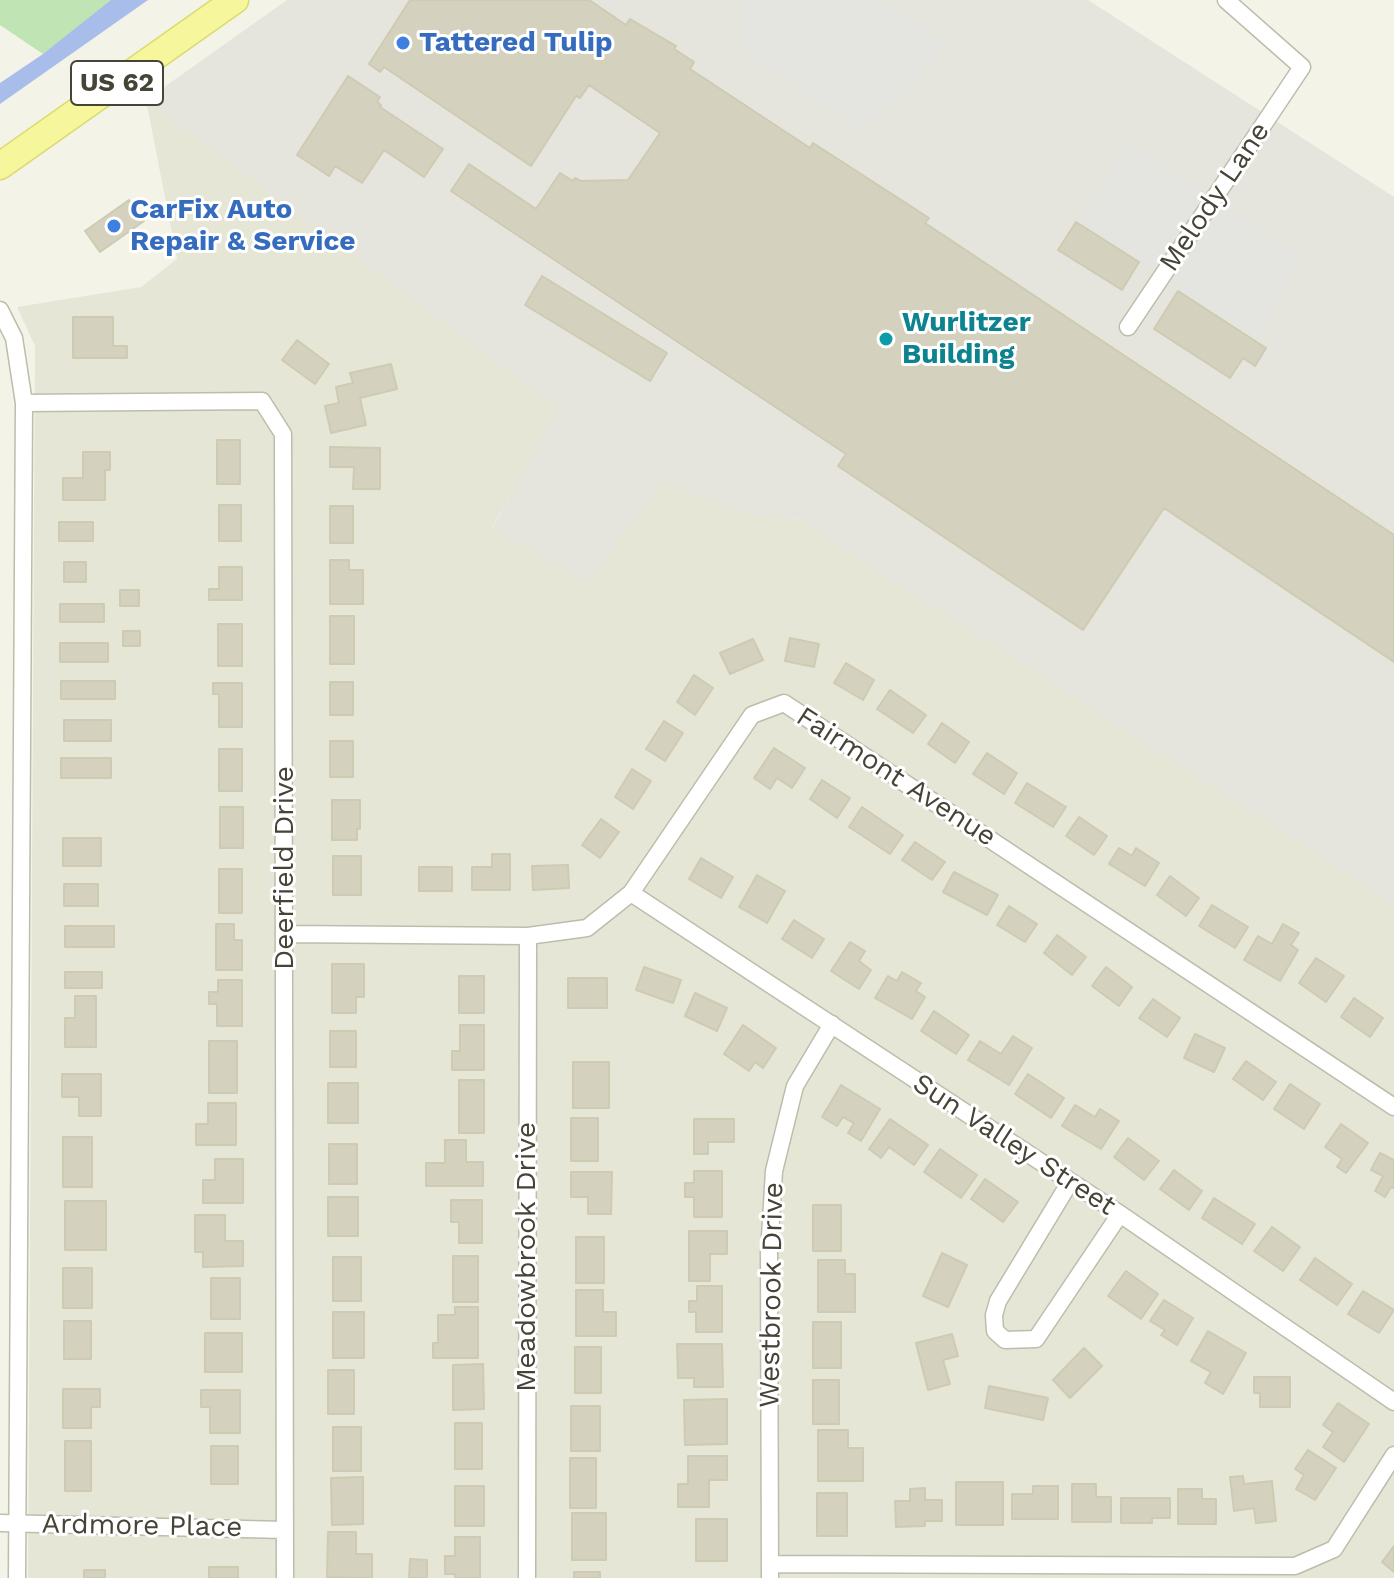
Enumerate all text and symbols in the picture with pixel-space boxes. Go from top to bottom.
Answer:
place label: Tattered Tulip [419,26,612,60]
marker: Tattered Tulip [394,34,412,52]
road number: US 62 [71,61,163,105]
street label: Melody Lane [1153,116,1277,278]
place label: CarFix Auto Repair & Service [130,193,355,259]
marker: CarFix Auto Repair & Service [105,217,123,235]
place label: Wurlitzer Building [902,306,1031,372]
marker: Wurlitzer Building [877,330,895,348]
street label: Fairmont Avenue [790,700,1002,854]
street label: Deerfield Drive [268,766,302,970]
street label: Sun Valley Street [906,1067,1122,1223]
street label: Meadowbrook Drive [510,1122,544,1392]
street label: Westbrook Drive [753,1182,791,1408]
street label: Ardmore Place [41,1507,243,1545]

